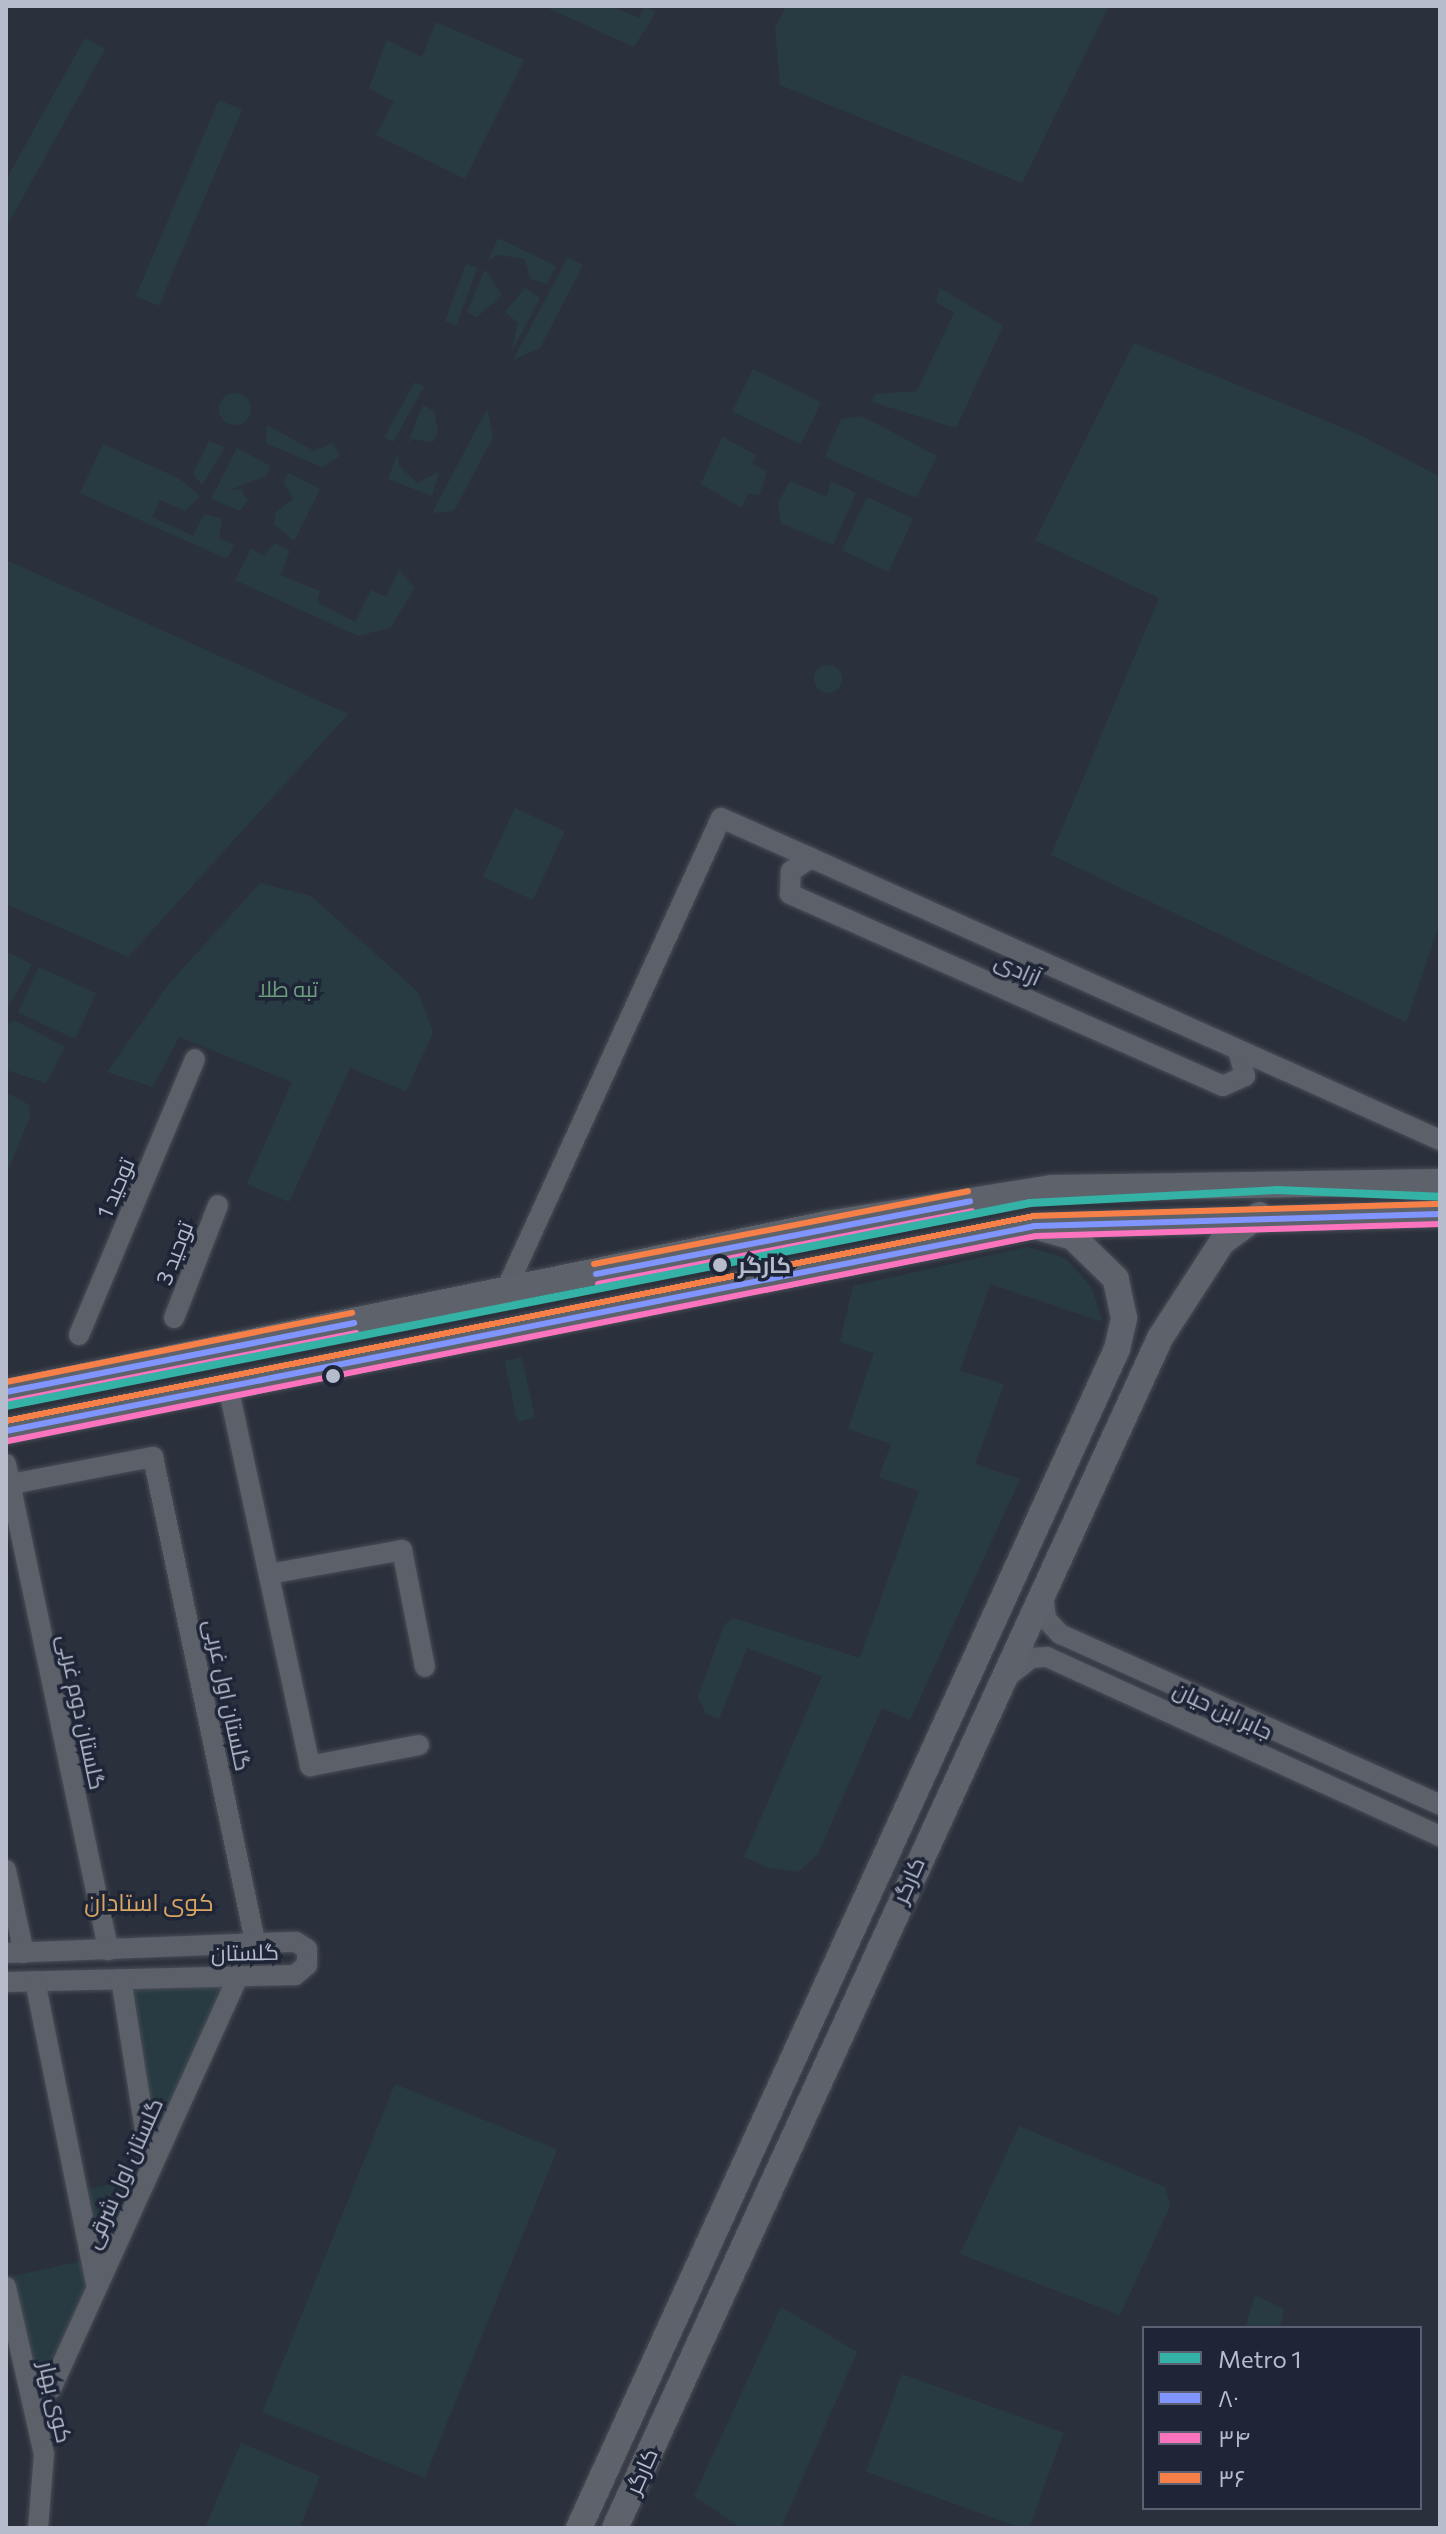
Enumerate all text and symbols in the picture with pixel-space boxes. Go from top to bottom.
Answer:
street label: آزادی [991,947,1045,991]
park label: تبه طلا [258,976,318,1002]
street label: توحید 1 [91,1154,139,1222]
street label: توحید 3 [150,1218,198,1288]
place label: کارگر [738,1252,791,1278]
marker: کارگر [709,1254,731,1276]
unlabelled marker [325,1368,341,1384]
street label: گلستان اول غربی [199,1617,257,1773]
street label: گلستان دوم غربی [53,1632,111,1792]
street label: جابر ابن حیان [1169,1676,1277,1744]
street label: کارگر [886,1853,930,1907]
district label: کوی استادان [84,1888,214,1916]
street label: گلستان [211,1938,279,1966]
street label: گلستان اول شرقی [78,2094,168,2252]
legend [1142,2326,1422,2510]
text: Metro 1 [1218,2344,1302,2373]
street label: کوی بهار [34,2359,78,2445]
text: ۸۰ [1218,2383,1239,2412]
text: ۳۴ [1218,2423,1250,2452]
street label: کارگر [619,2444,663,2498]
text: ۳۶ [1218,2463,1246,2492]

